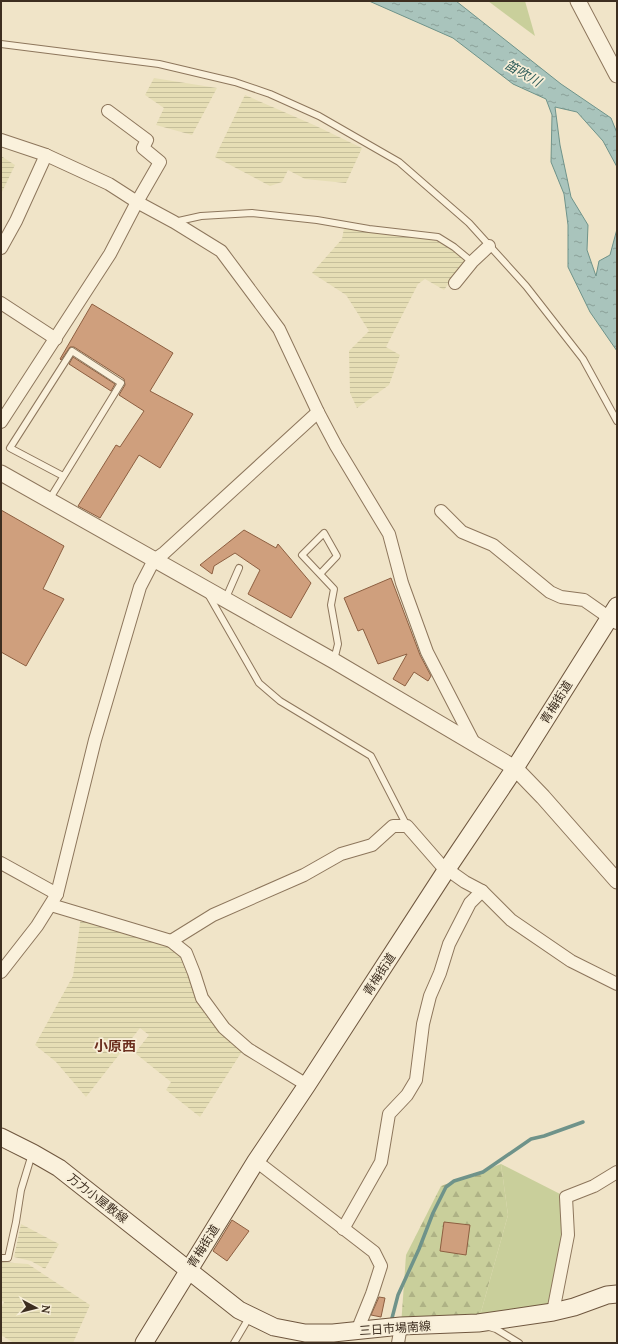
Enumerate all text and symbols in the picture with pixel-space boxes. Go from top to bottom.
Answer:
water label: 笛吹川 [502,56,546,91]
street label: 青梅街道 [537,678,575,726]
street label: 青梅街道 [360,950,398,998]
district label: 小原西 [94,1037,136,1055]
street label: 万力小屋敷線 [65,1170,131,1226]
street label: 青梅街道 [184,1222,222,1270]
north arrow [16,1288,56,1328]
text: N [38,1304,53,1315]
street label: 三日市場南線 [359,1318,431,1338]

